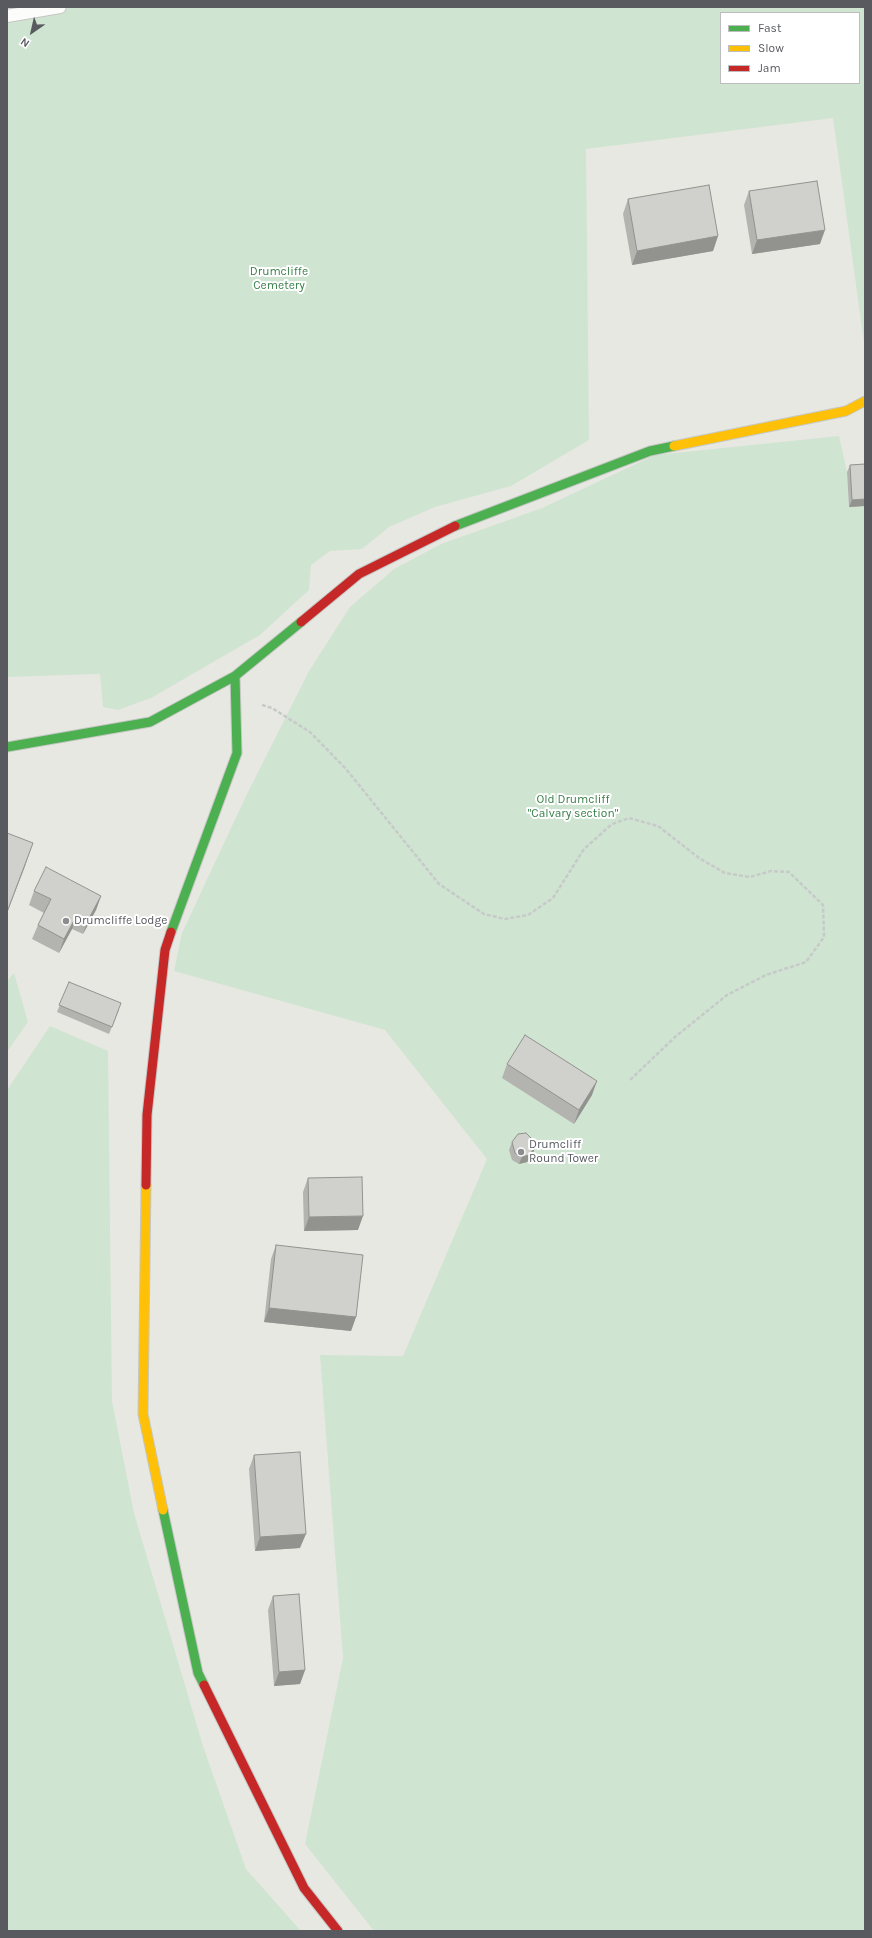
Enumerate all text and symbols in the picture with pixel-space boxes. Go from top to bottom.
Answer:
north arrow [12,12,52,52]
legend [720,12,860,84]
text: Fast [758,21,781,35]
text: N [18,35,32,50]
text: Slow [758,41,784,55]
text: Jam [758,61,781,75]
park label: Drumcliffe Cemetery [250,265,308,293]
park label: Old Drumcliff "Calvary section" [528,793,618,821]
place label: Drumcliffe Lodge [74,914,167,928]
marker: Drumcliffe Lodge [61,916,71,926]
place label: Drumcliff Round Tower [529,1138,598,1166]
marker: Drumcliff Round Tower [516,1147,526,1157]

